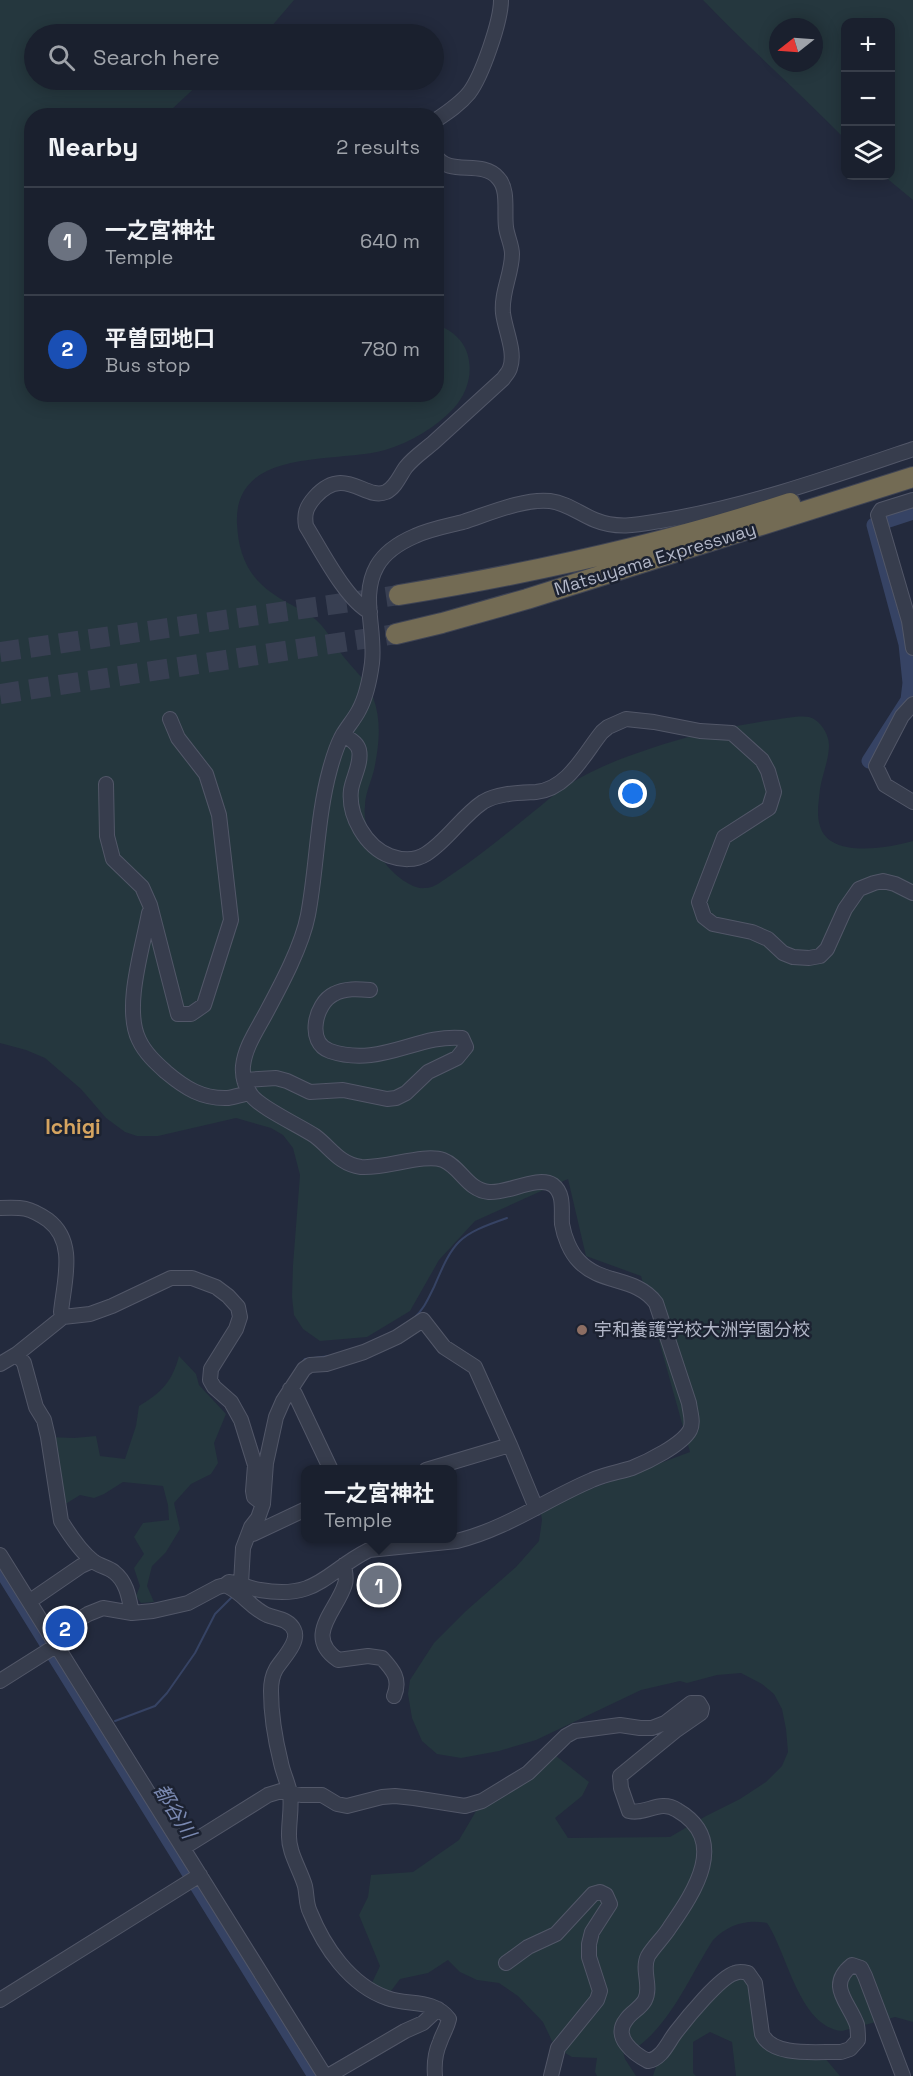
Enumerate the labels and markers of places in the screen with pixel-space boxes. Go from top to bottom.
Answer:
place label: 宇和養護学校大洲学園分校 [594,1318,810,1341]
marker: 宇和養護学校大洲学園分校 [575,1323,589,1337]
pin: 1 [360,1562,398,1608]
pin: 2 [46,1606,84,1650]

